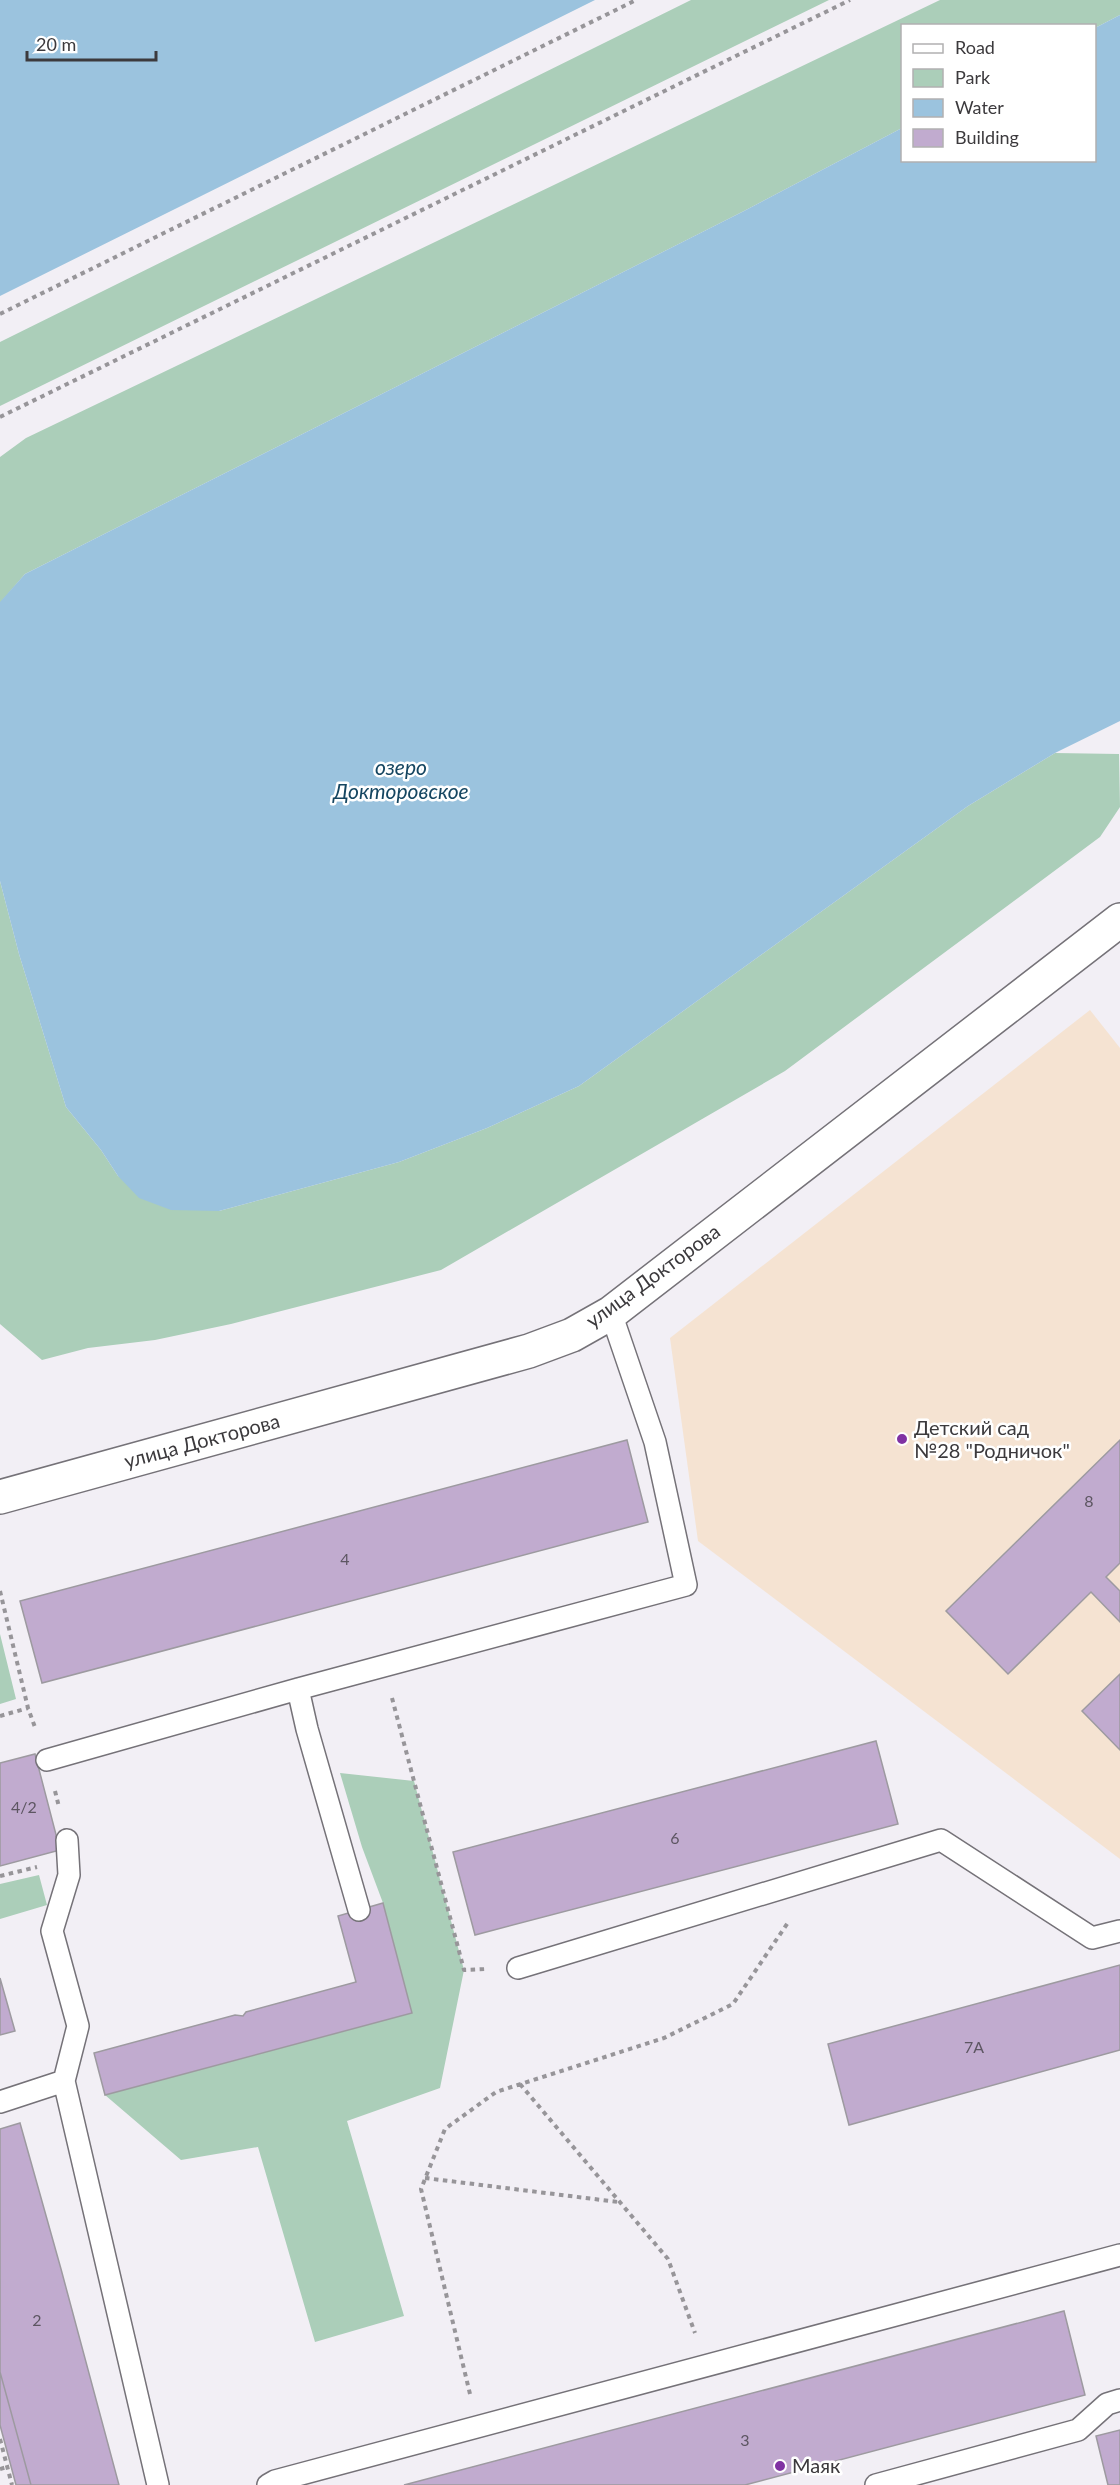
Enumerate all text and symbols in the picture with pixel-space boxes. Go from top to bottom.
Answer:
scale bar [27,24,156,62]
legend [901,24,1096,162]
text: 20 m [36,33,76,55]
text: Road [955,36,995,58]
text: Park [955,66,991,88]
text: Water [955,96,1004,118]
text: Building [955,126,1019,148]
water label: озеро Докторовское [331,754,469,803]
street label: улица Докторова [581,1218,724,1332]
street label: улица Докторова [121,1408,282,1472]
place label: Детский сад №28 "Родничок" [914,1415,1070,1462]
marker: Детский сад №28 "Родничок" [895,1432,909,1446]
house number: 8 [1084,1491,1094,1510]
house number: 4 [340,1549,350,1568]
house number: 4/2 [11,1797,37,1816]
house number: 6 [670,1828,680,1847]
house number: 7А [964,2037,984,2056]
house number: 2 [32,2310,42,2329]
house number: 3 [740,2430,750,2449]
place label: Маяк [792,2453,841,2477]
marker: Маяк [773,2459,787,2473]

